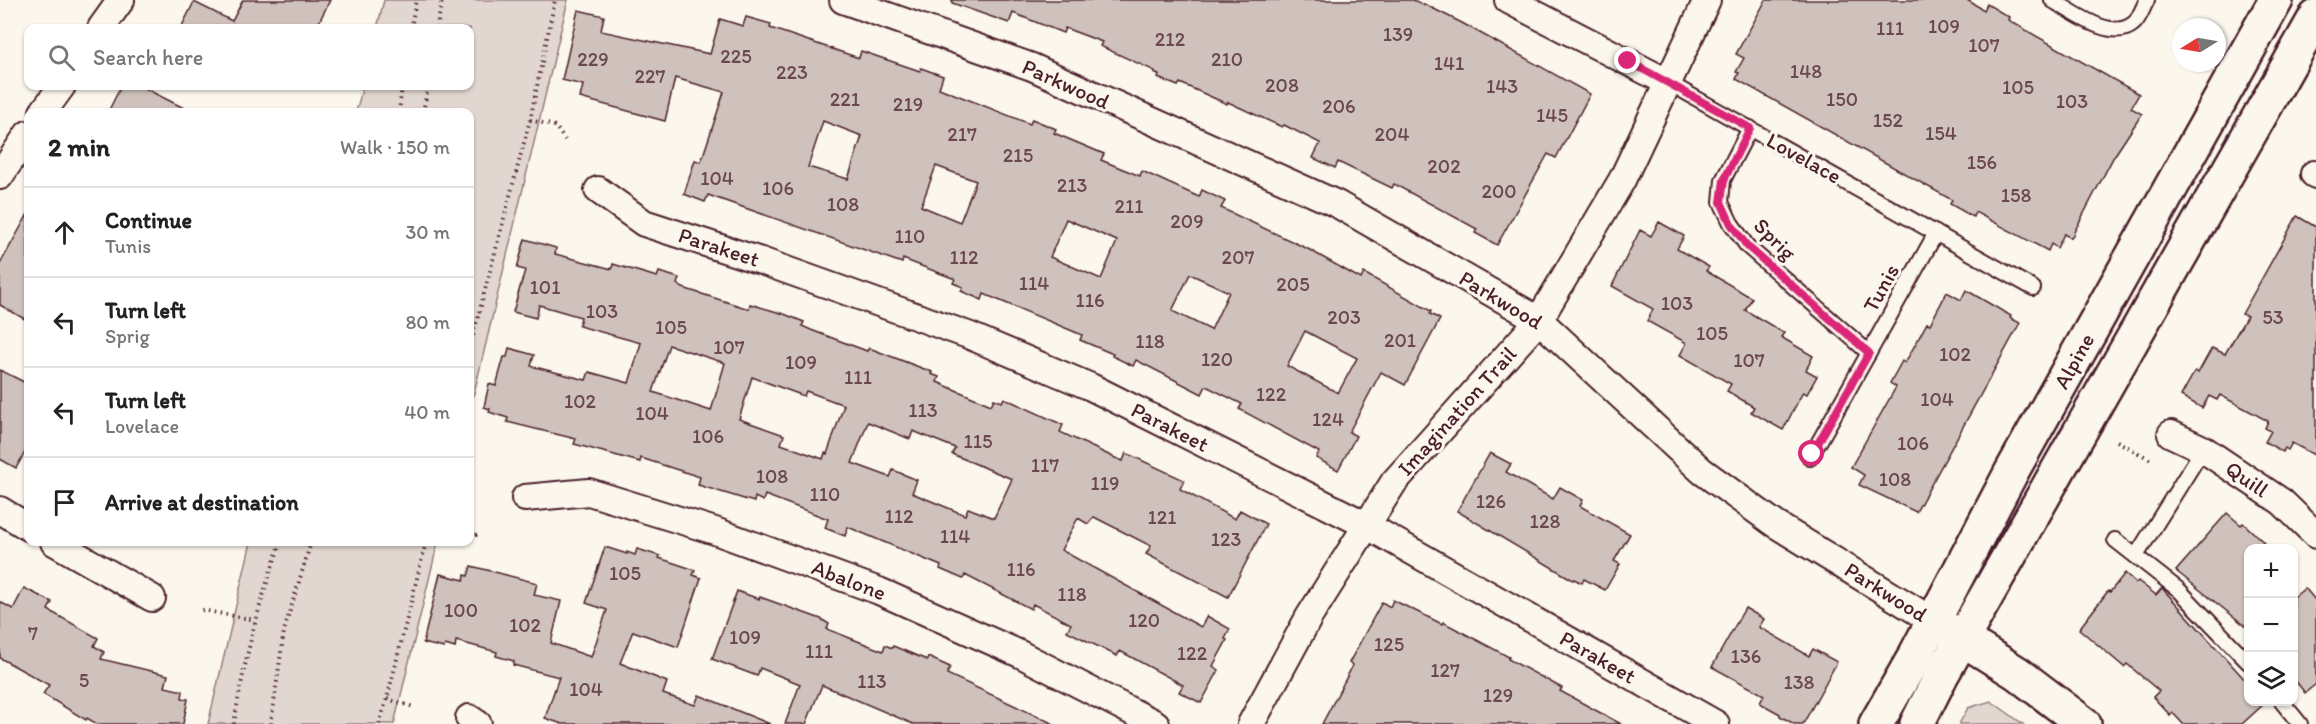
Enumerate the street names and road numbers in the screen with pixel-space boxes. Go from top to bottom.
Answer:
street label: Parkwood [1018,53,1114,115]
street label: Lovelace [1762,126,1846,190]
street label: Sprig [1748,212,1802,266]
street label: Parakeet [675,221,763,273]
street label: Tunis [1857,259,1905,317]
street label: Parkwood [1454,265,1548,335]
street label: Alpine [2048,328,2100,394]
street label: Imagination Trail [1392,341,1522,481]
street label: Parakeet [1127,396,1213,458]
street label: Quill [2220,455,2274,503]
street label: Abalone [808,554,890,606]
street label: Parkwood [1840,556,1932,628]
street label: Parakeet [1555,624,1641,690]

